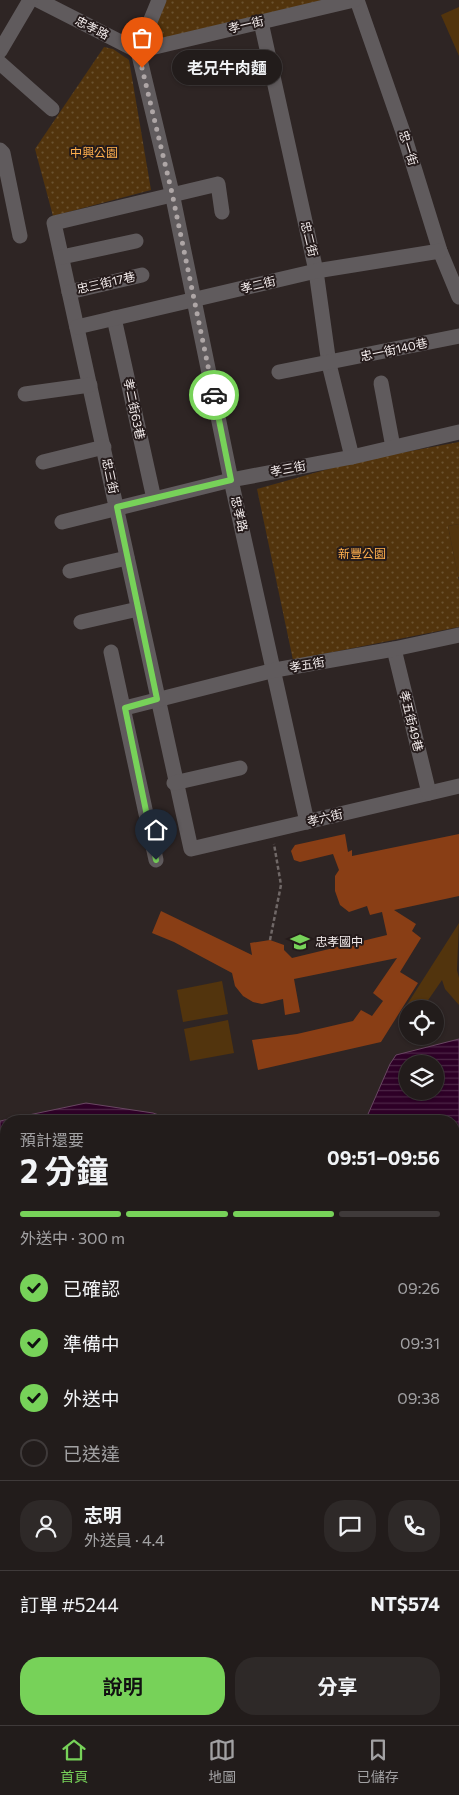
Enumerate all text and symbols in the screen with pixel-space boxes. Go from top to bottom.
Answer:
street label: 忠孝路 [73,13,112,42]
street label: 孝一街 [227,13,265,35]
pin [121,17,163,68]
icon: bag [128,24,156,52]
callout: 老兄牛肉麵 [172,50,282,86]
text: 老兄牛肉麵 [187,58,267,77]
street label: 忠一街 [397,128,421,167]
park label: 中興公園 [70,145,118,159]
street label: 忠二街 [299,220,321,258]
street label: 忠三街17巷 [75,269,136,296]
street label: 孝二街 [239,273,277,295]
street label: 忠一街140巷 [359,335,429,363]
courier [189,370,239,420]
street label: 孝二街63巷 [122,377,148,441]
icon: car [200,381,228,409]
street label: 忠三街 [100,457,122,495]
street label: 孝三街 [269,458,307,478]
street label: 忠孝路 [229,495,251,533]
park label: 新豐公園 [338,546,386,560]
street label: 孝五街 [288,654,326,674]
street label: 孝五街49巷 [398,689,426,753]
street label: 孝六街 [306,806,344,828]
pin [135,809,177,860]
icon: home [142,816,170,844]
school or university icon: 忠孝國中 [289,931,311,953]
place label: 忠孝國中 [315,934,363,948]
map controls [399,1000,444,1100]
button: locate [399,1000,444,1045]
button: layers [399,1055,444,1100]
text: 預計還要 [20,1130,84,1149]
text: 09:51–09:56 [327,1146,440,1169]
text: 2 分鐘 [20,1150,108,1190]
text: 外送中 · 300 m [20,1228,125,1247]
icon: check [20,1274,48,1302]
text: 已確認 [63,1277,120,1300]
text: 09:26 [398,1278,440,1297]
icon: check [20,1329,48,1357]
text: 準備中 [63,1332,120,1355]
text: 09:31 [400,1333,440,1352]
icon: check [20,1384,48,1412]
text: 外送中 [63,1387,120,1410]
text: 09:38 [397,1388,440,1407]
text: 已送達 [63,1442,120,1465]
button: person [20,1500,72,1552]
button: chat [324,1500,376,1552]
button: phone [388,1500,440,1552]
text: 志明 [84,1503,122,1526]
text: 外送員 · 4.4 [84,1530,165,1549]
text: NT$574 [371,1592,440,1615]
text: 訂單 #5244 [20,1593,119,1616]
button: 說明 [20,1657,225,1715]
button: 分享 [235,1657,440,1715]
tab: 首頁 [60,1736,88,1786]
tab: 地圖 [208,1736,236,1786]
tab: 已儲存 [357,1736,399,1786]

